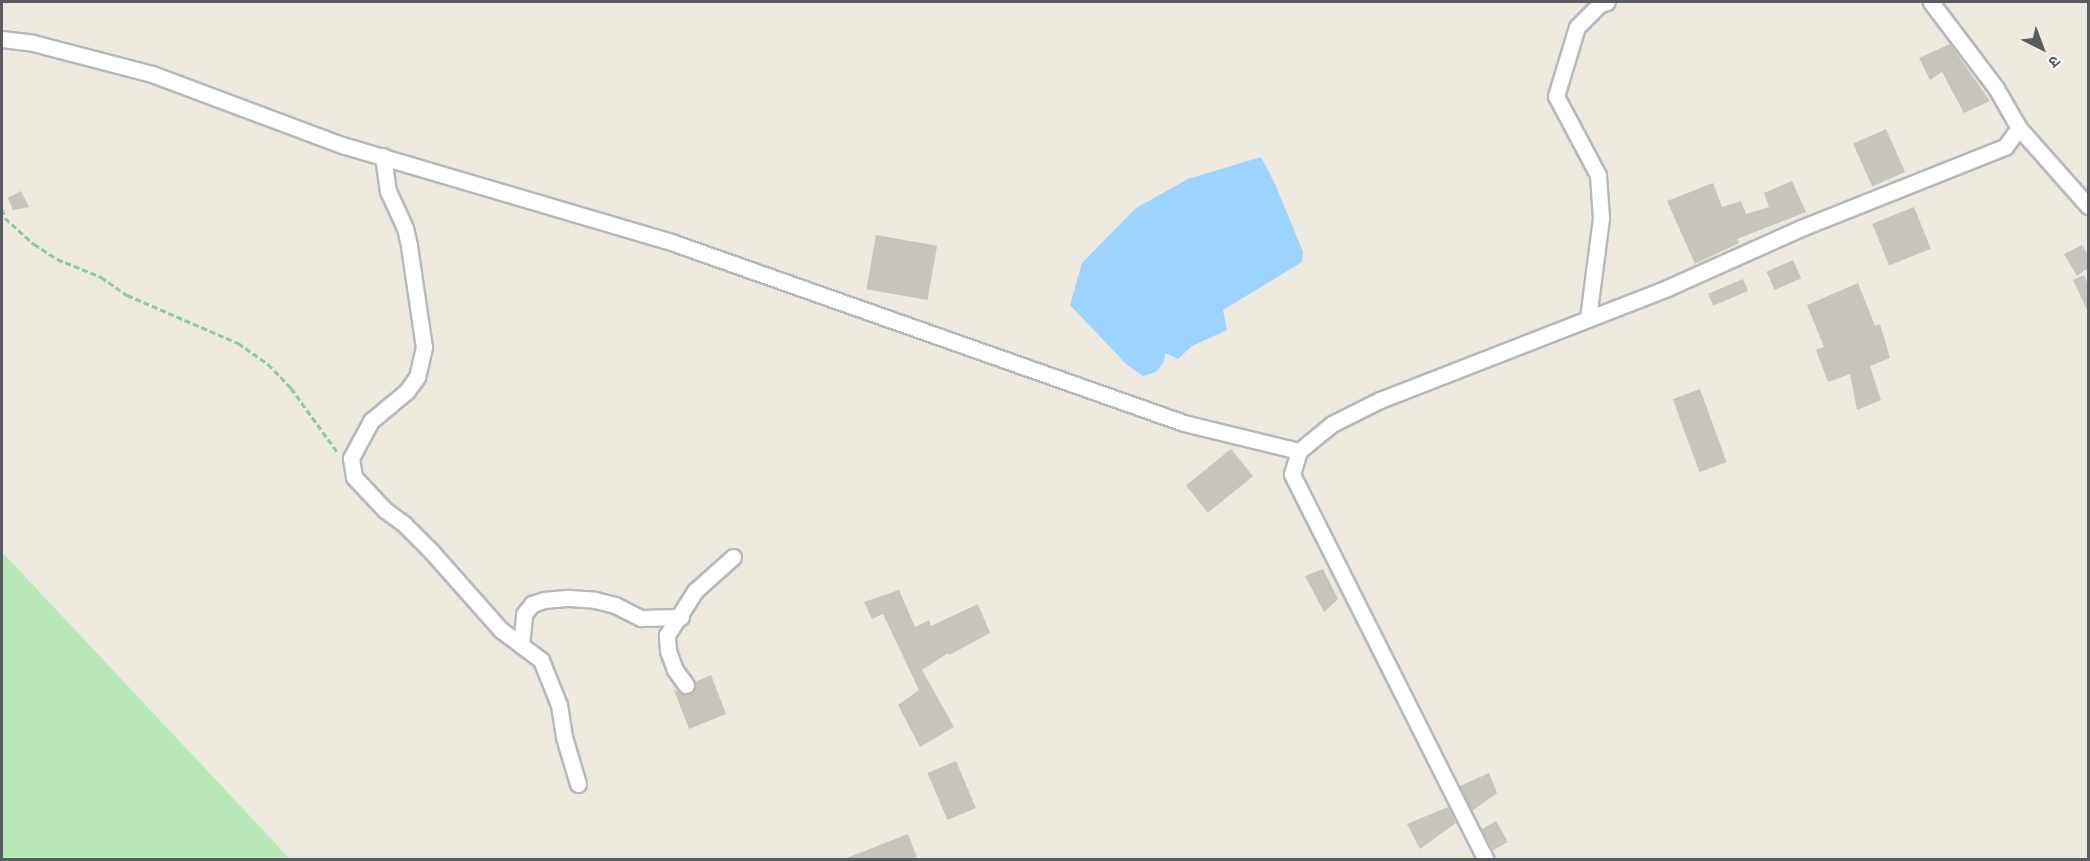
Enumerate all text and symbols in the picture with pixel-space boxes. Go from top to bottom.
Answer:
north arrow [2012,18,2072,78]
text: उ [2045,52,2064,72]

